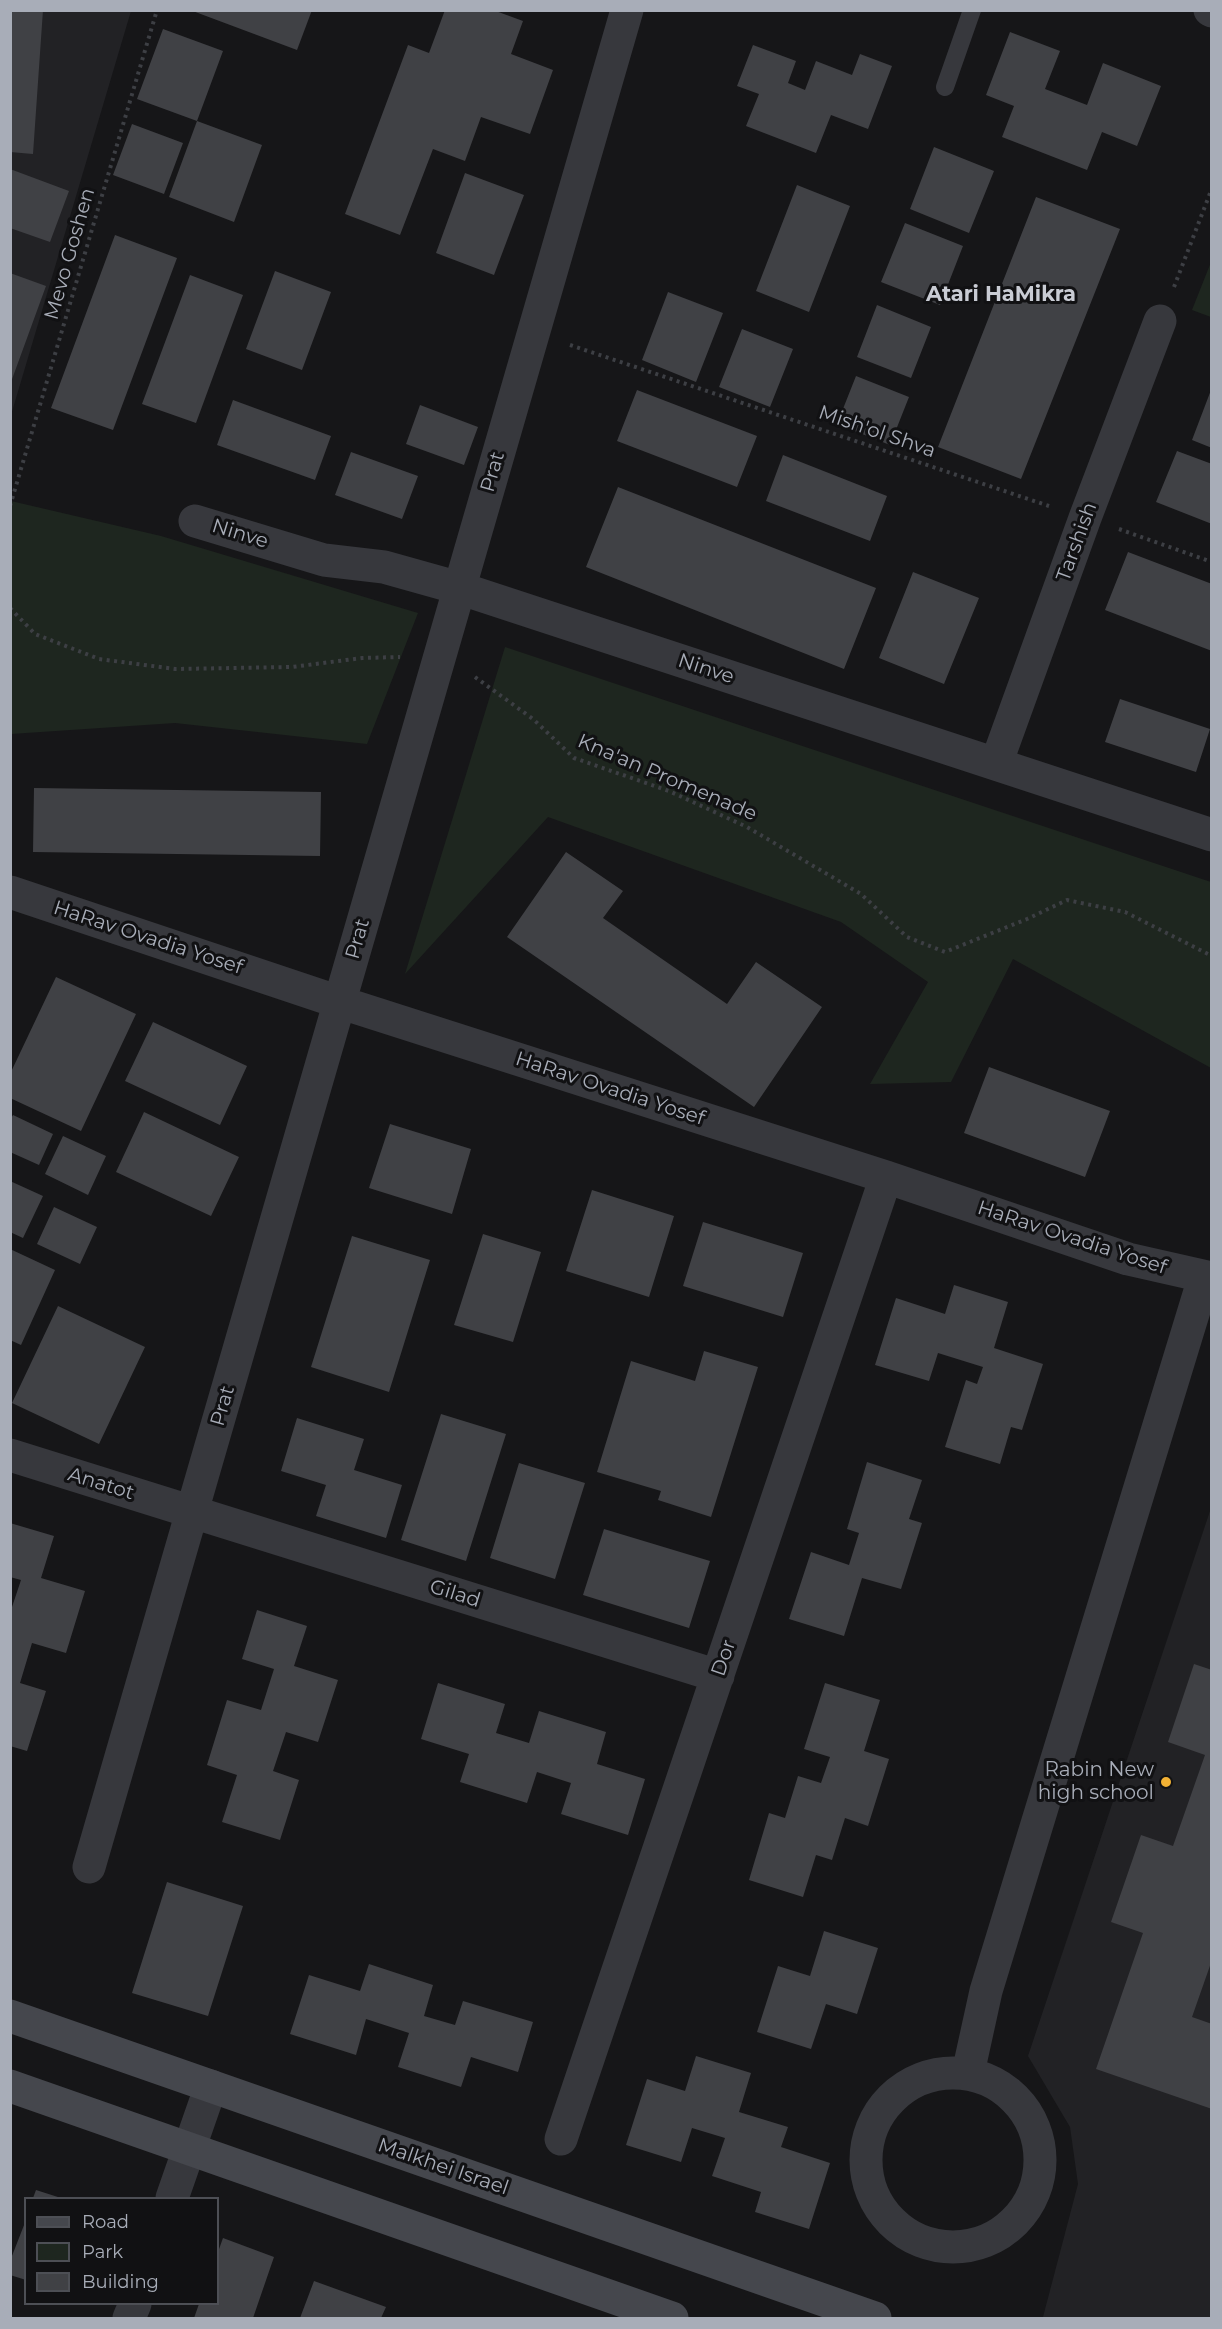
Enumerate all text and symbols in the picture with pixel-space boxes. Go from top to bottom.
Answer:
street label: Mevo Goshen [40,185,100,323]
district label: Atari HaMikra [926,282,1076,308]
street label: Mish'ol Shva [815,401,939,463]
street label: Prat [476,449,510,495]
street label: Tarshish [1052,499,1102,585]
street label: Ninve [209,514,271,554]
street label: Ninve [675,649,737,689]
street label: Kna'an Promenade [574,729,760,827]
street label: HaRav Ovadia Yosef [50,896,246,980]
street label: Prat [341,916,375,962]
street label: HaRav Ovadia Yosef [512,1047,708,1131]
street label: HaRav Ovadia Yosef [974,1196,1170,1280]
street label: Prat [206,1383,240,1429]
street label: Anatot [65,1463,137,1505]
street label: Gilad [427,1575,483,1613]
street label: Dor [707,1637,741,1679]
place label: Rabin New high school [1038,1758,1154,1805]
marker: Rabin New high school [1159,1775,1173,1789]
street label: Malkhei Israel [374,2133,512,2201]
legend [24,2197,219,2305]
text: Road [82,2211,129,2233]
text: Park [82,2241,123,2263]
text: Building [82,2271,159,2293]

